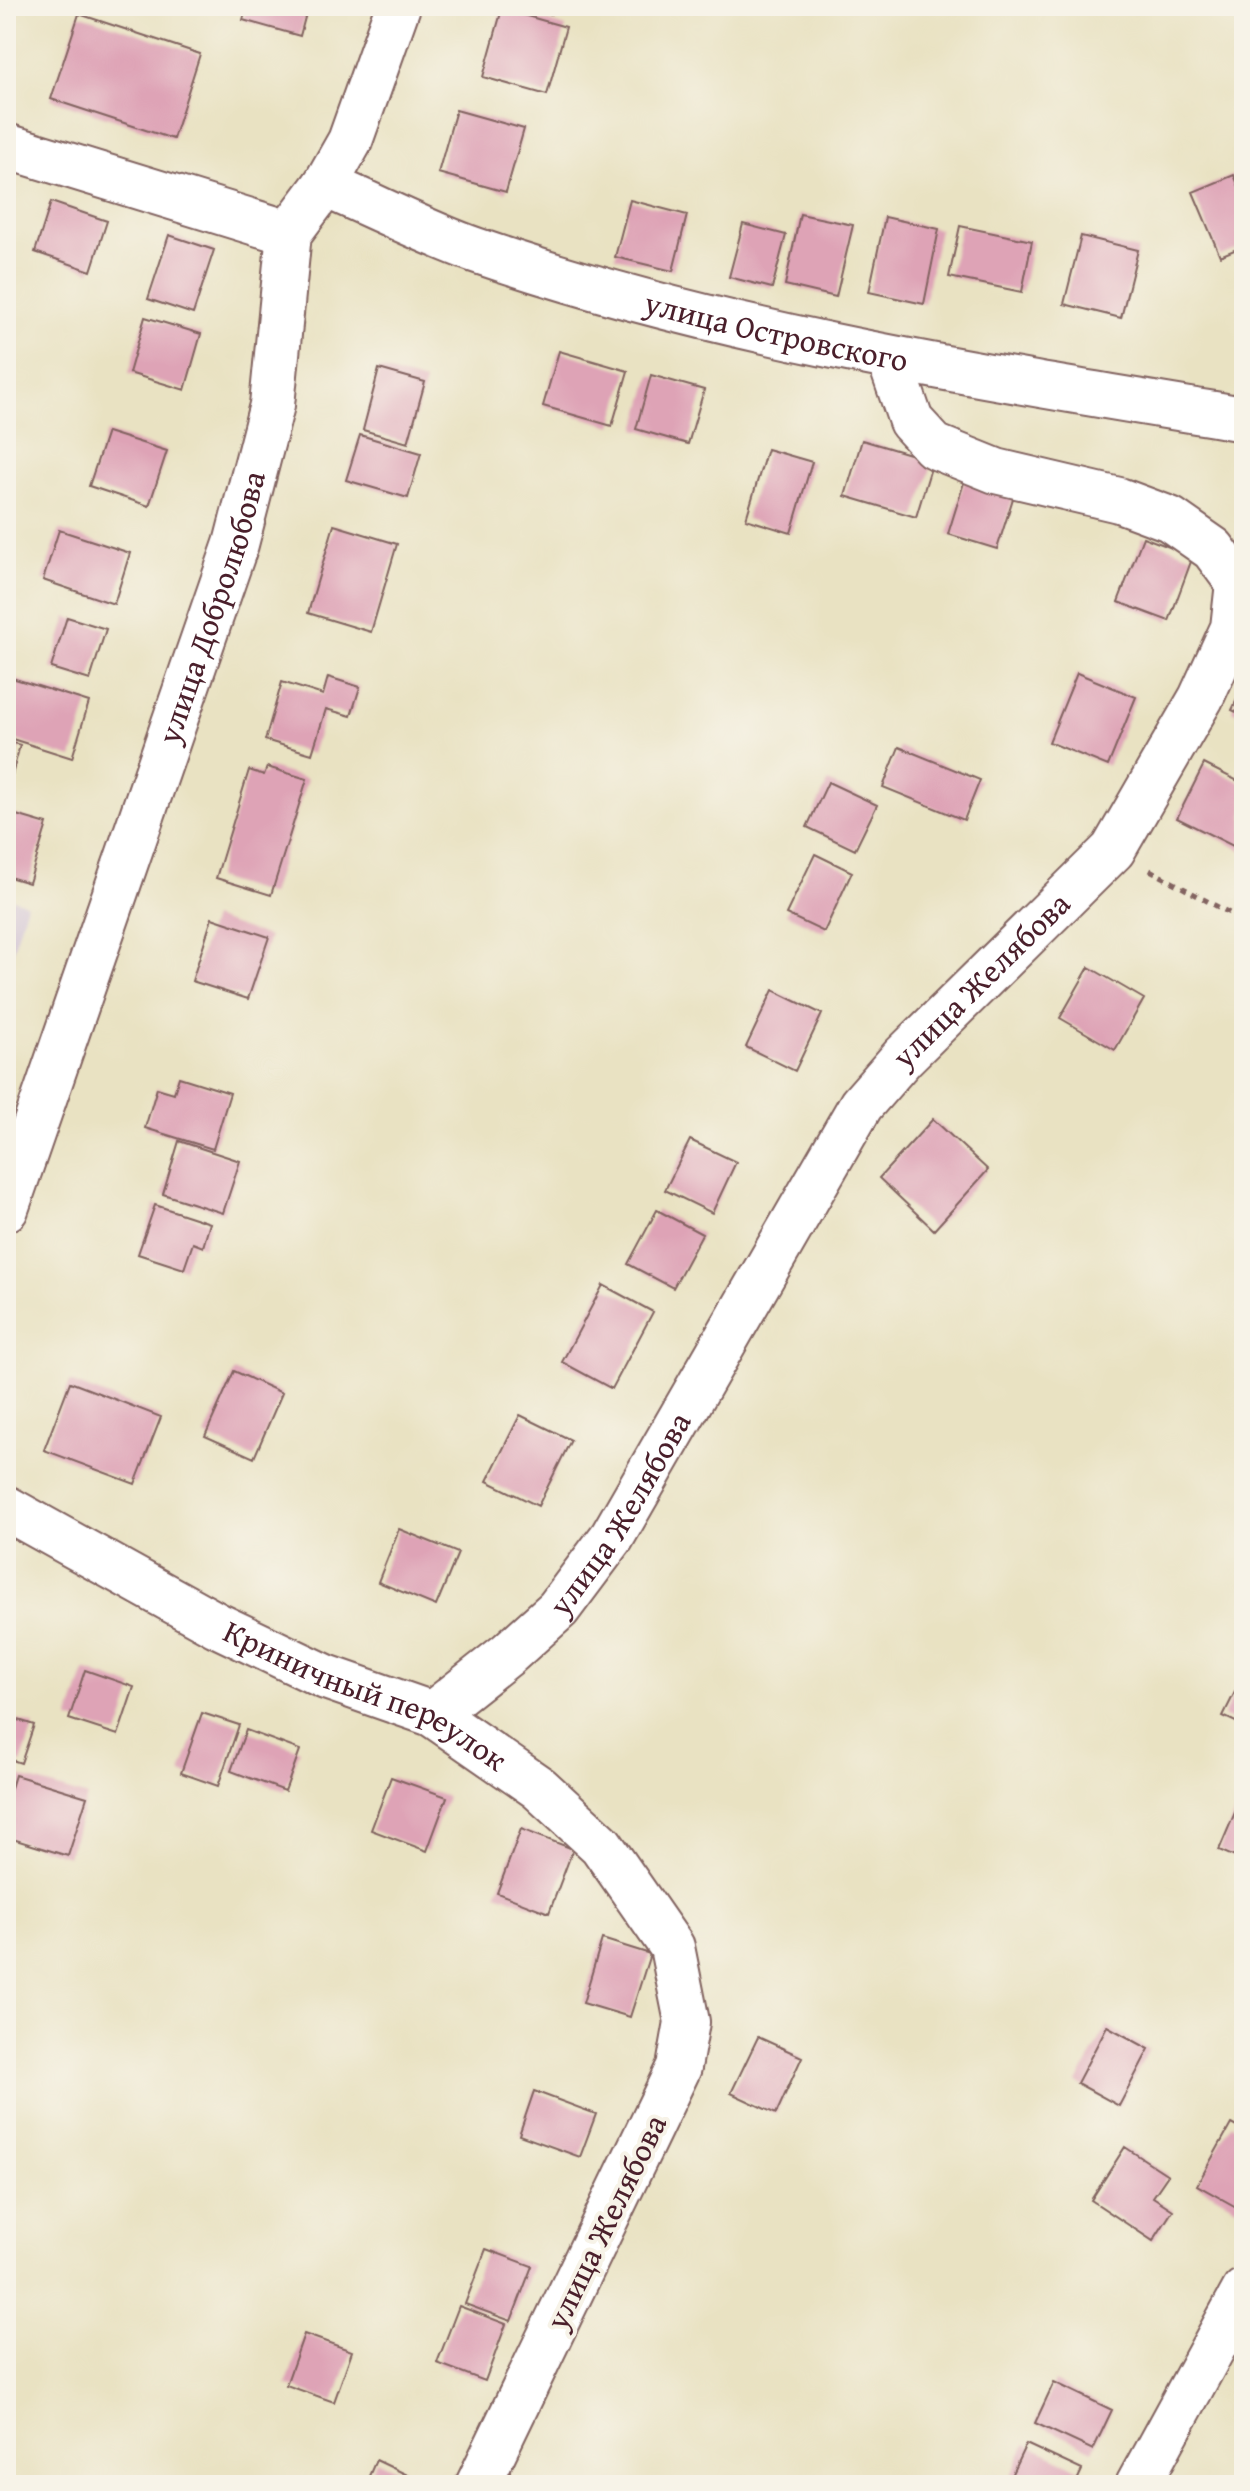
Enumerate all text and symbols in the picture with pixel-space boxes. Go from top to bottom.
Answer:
street label: улица Островского [639,278,912,383]
street label: улица Добролюбова [144,465,277,751]
street label: улица Желябова [880,880,1081,1079]
street label: улица Желябова [536,1402,703,1626]
street label: Криничный переулок [216,1608,517,1782]
street label: улица Желябова [533,2106,678,2338]

